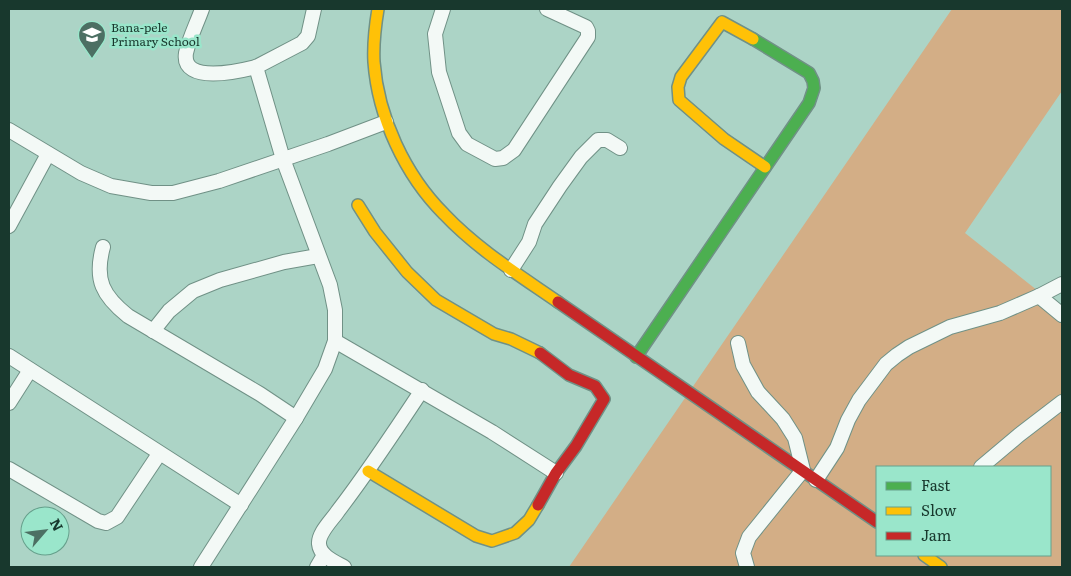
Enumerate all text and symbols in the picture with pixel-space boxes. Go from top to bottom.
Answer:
place label: Bana-pele Primary School [111,18,200,50]
school or university icon: Bana-pele Primary School [77,20,107,59]
legend [876,466,1051,556]
text: Fast [921,473,950,496]
text: Slow [921,498,956,521]
north arrow [20,506,70,556]
text: N [46,515,69,535]
text: Jam [921,523,952,546]

